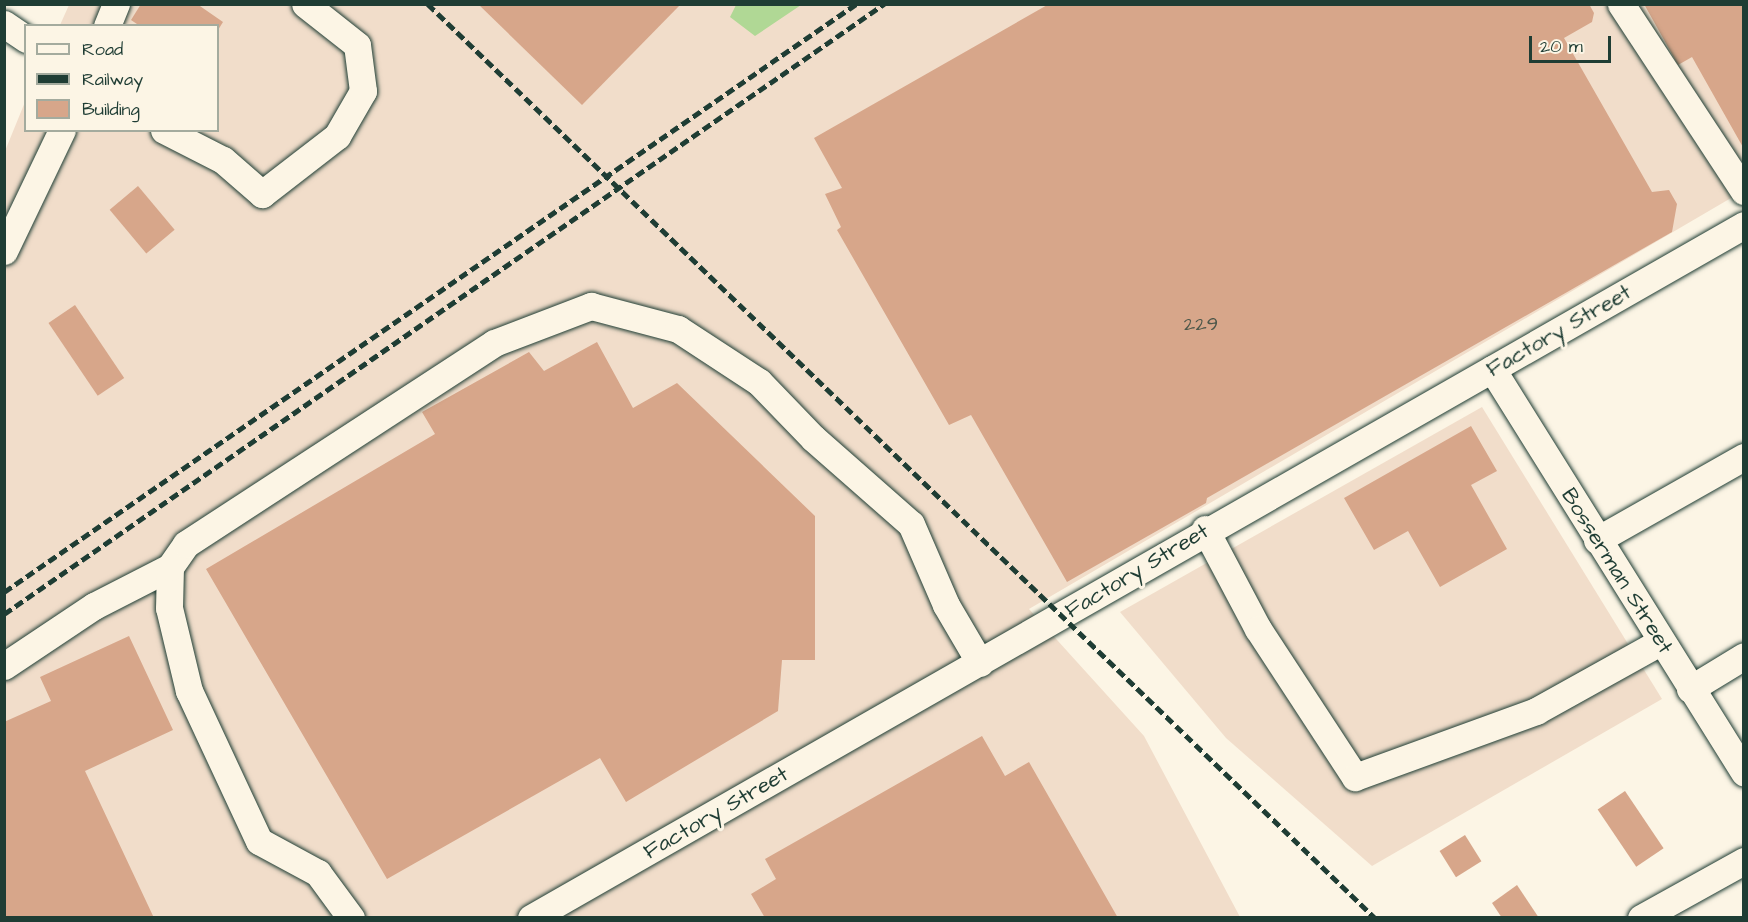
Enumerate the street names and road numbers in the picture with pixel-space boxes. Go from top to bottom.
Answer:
street label: Factory Street [1482,279,1636,383]
street label: Bosserman Street [1555,483,1679,659]
street label: Factory Street [1061,518,1213,624]
street label: Factory Street [639,761,793,865]

